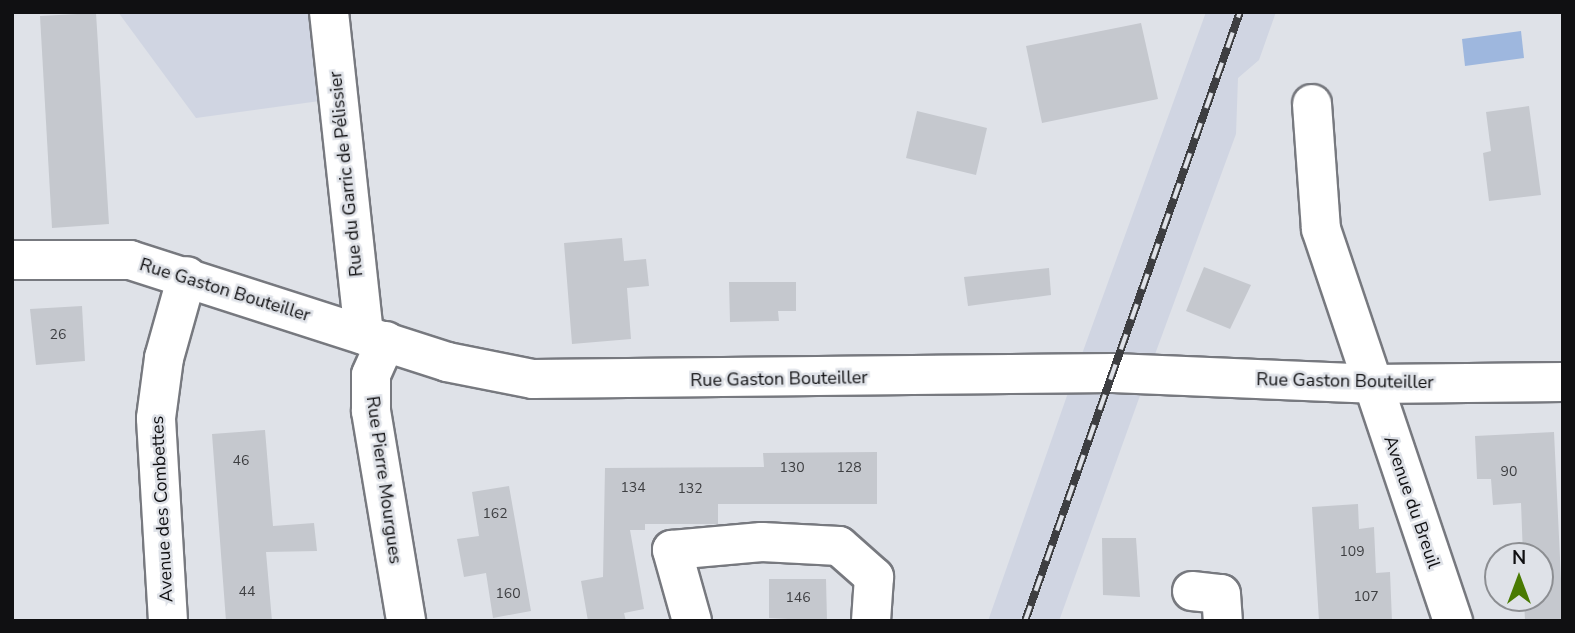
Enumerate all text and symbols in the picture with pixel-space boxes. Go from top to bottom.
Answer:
street label: Rue du Garric de Pélissier [324,70,368,278]
street label: Rue Gaston Bouteiller [137,254,313,326]
house number: 26 [50,327,66,343]
street label: Rue Gaston Bouteiller [690,367,868,391]
street label: Rue Gaston Bouteiller [1256,369,1434,393]
street label: Rue Pierre Mourgues [362,395,406,565]
street label: Avenue des Combettes [146,415,178,603]
street label: Avenue du Breuil [1379,433,1445,571]
house number: 46 [233,453,249,469]
house number: 130 [779,460,805,476]
house number: 128 [836,460,862,476]
house number: 90 [1501,464,1517,480]
house number: 134 [620,480,646,496]
house number: 132 [677,481,703,497]
house number: 162 [482,506,508,522]
north arrow [1484,542,1554,612]
house number: 109 [1339,544,1365,560]
text: N [1512,545,1526,571]
house number: 44 [239,584,255,600]
house number: 160 [495,586,521,602]
house number: 107 [1353,589,1379,605]
house number: 146 [785,590,811,606]

